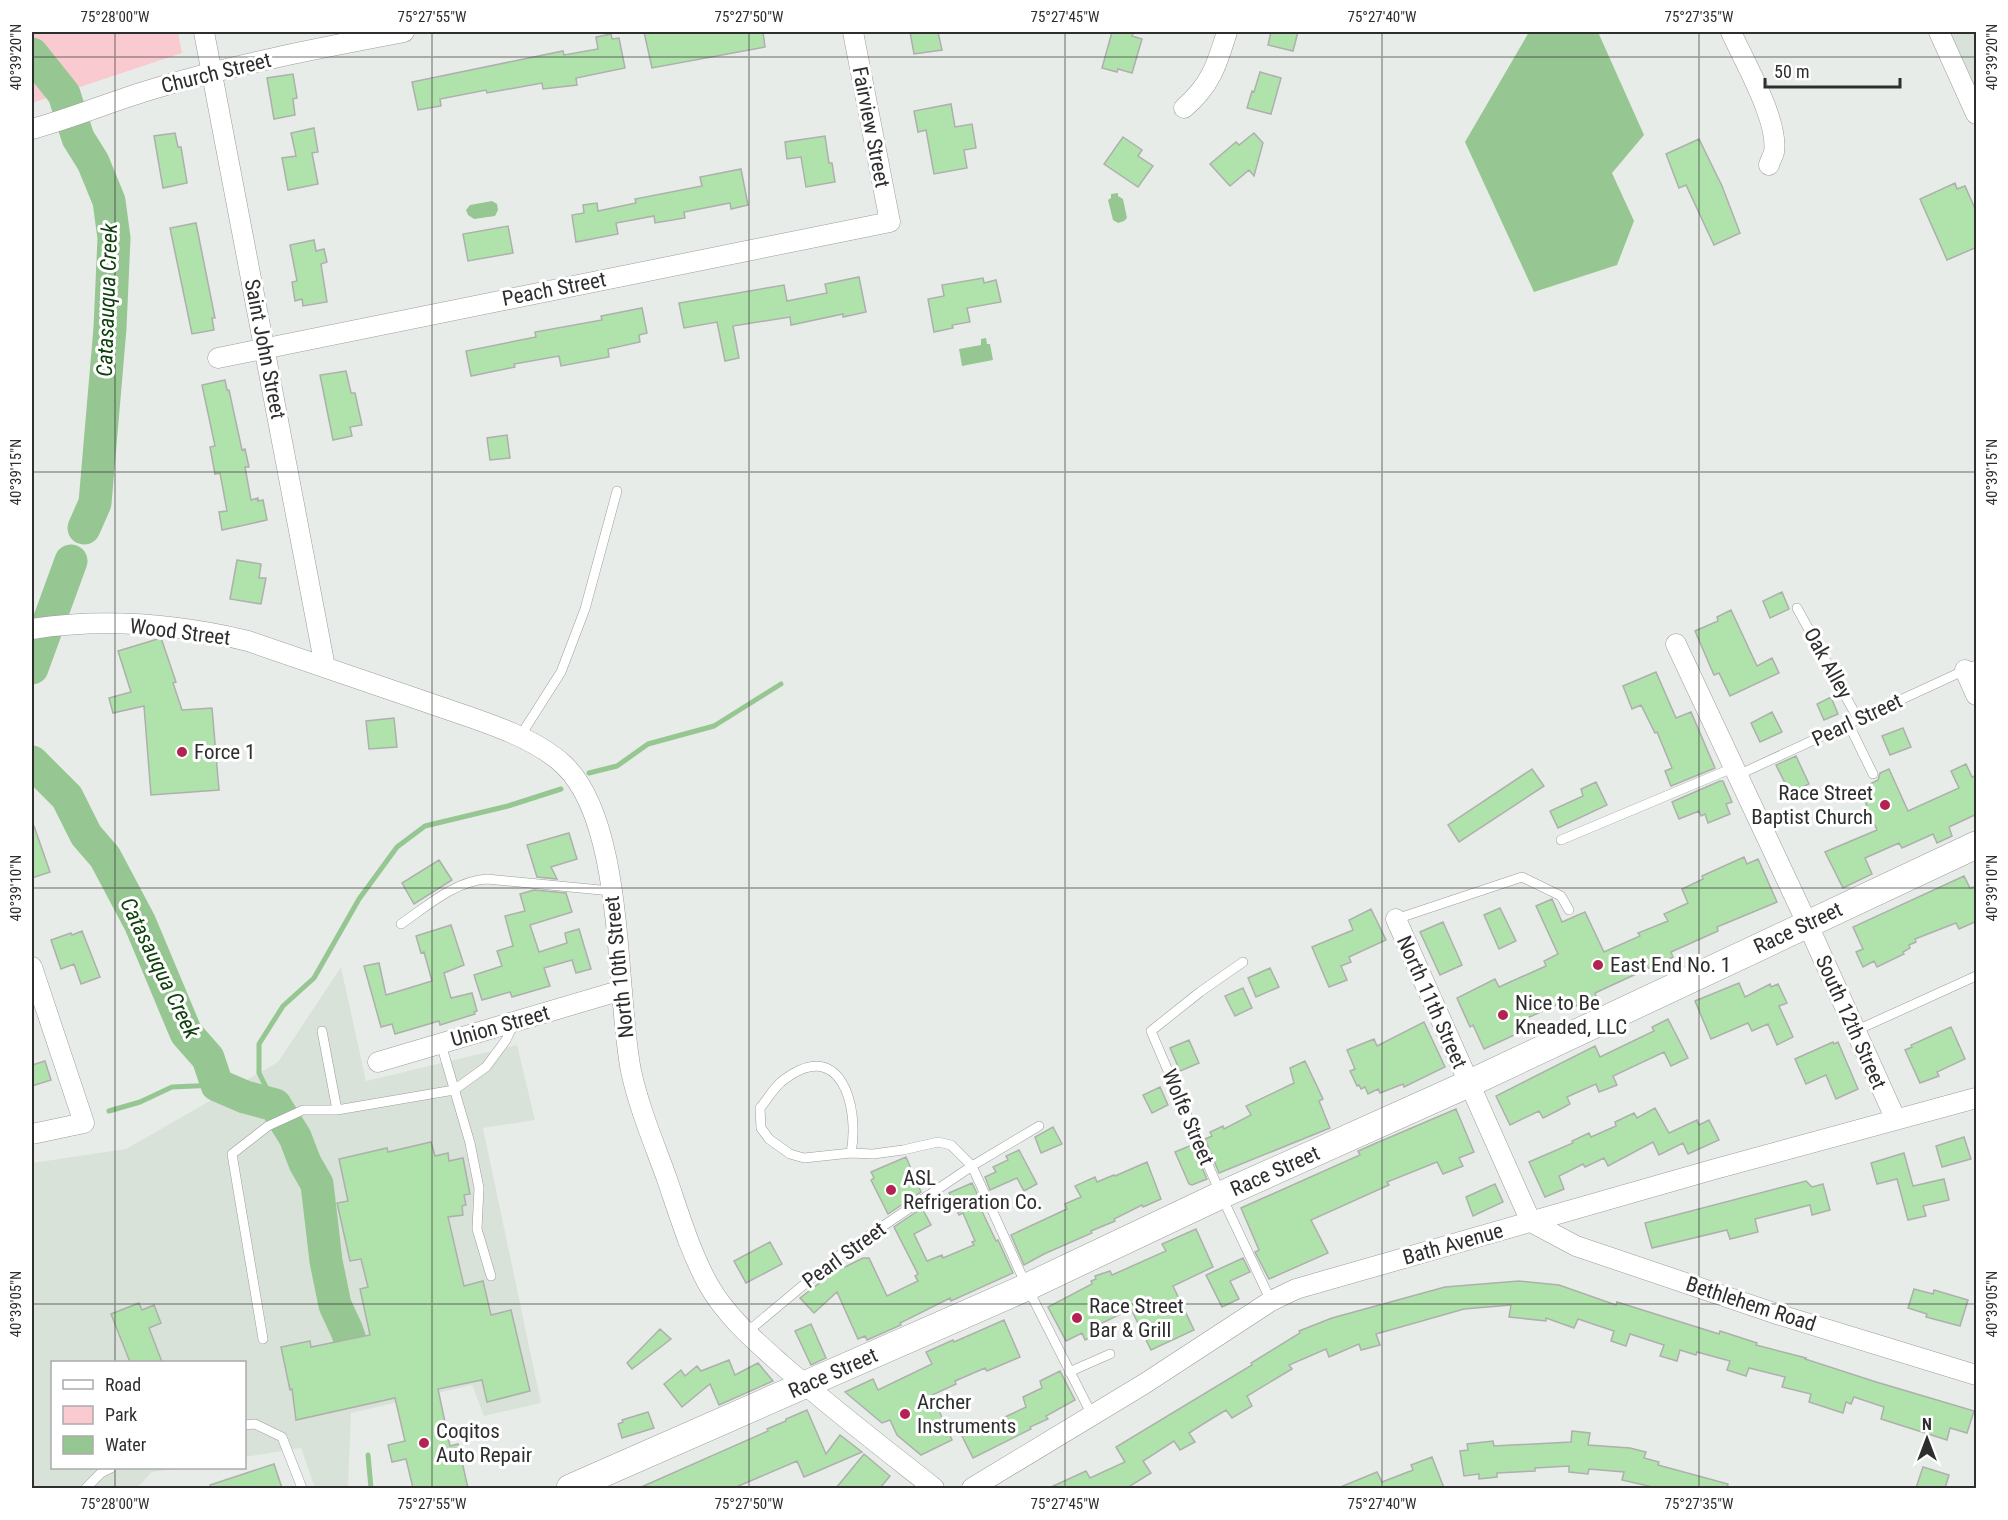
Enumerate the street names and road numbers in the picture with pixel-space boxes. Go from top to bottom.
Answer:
street label: Church Street [159,48,273,98]
street label: Fairview Street [848,65,894,189]
street label: Peach Street [500,267,608,311]
street label: Saint John Street [240,277,290,421]
street label: Wood Street [128,614,232,650]
street label: Oak Alley [1799,623,1857,703]
street label: Pearl Street [1808,689,1906,751]
street label: North 10th Street [600,895,638,1039]
street label: Race Street [1750,897,1846,959]
street label: North 11th Street [1392,932,1472,1072]
street label: South 12th Street [1811,951,1891,1093]
street label: Union Street [448,1000,552,1052]
street label: Wolfe Street [1157,1066,1219,1168]
street label: Race Street [1227,1141,1323,1201]
street label: Pearl Street [798,1217,890,1293]
street label: Bath Avenue [1400,1218,1506,1270]
street label: Bethlehem Road [1683,1272,1819,1336]
street label: Race Street [785,1343,881,1403]

